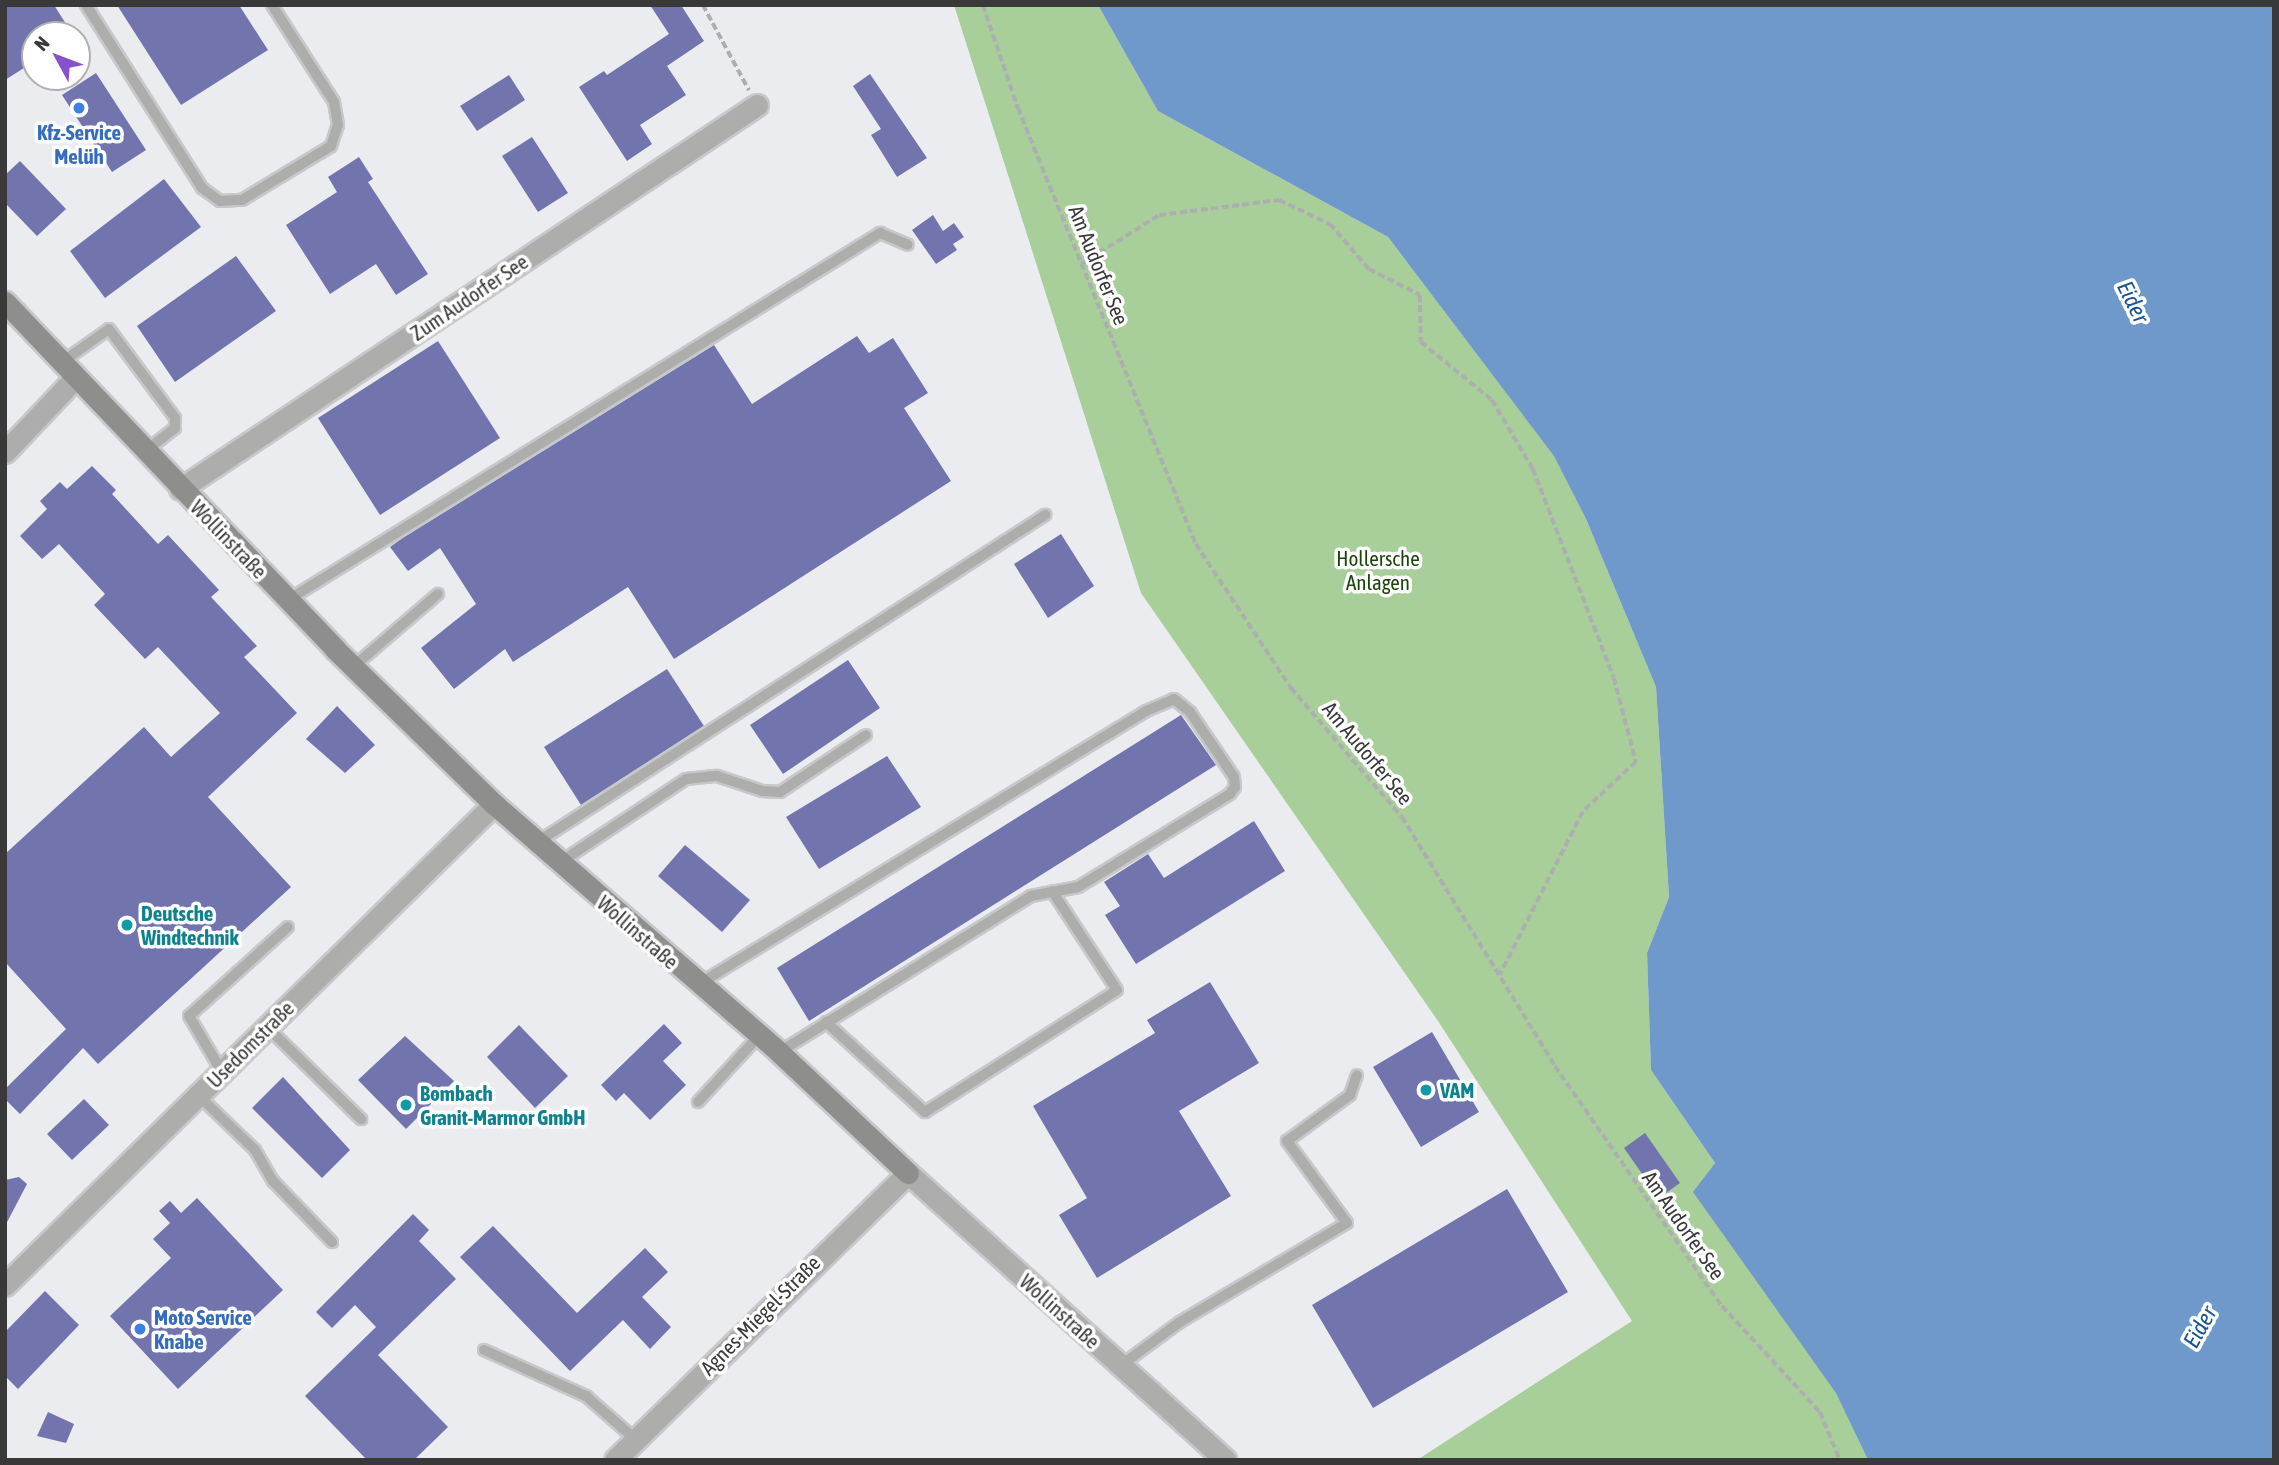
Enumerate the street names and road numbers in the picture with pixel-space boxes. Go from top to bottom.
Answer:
street label: Am Audorfer See [1064,202,1134,328]
street label: Zum Audorfer See [406,249,532,345]
street label: Wollinstraße [186,495,272,583]
street label: Am Audorfer See [1318,696,1418,810]
street label: Wollinstraße [592,890,684,974]
street label: Usedomstraße [201,995,299,1093]
street label: Am Audorfer See [1637,1166,1731,1284]
street label: Agnes-Miegel-Straße [695,1250,825,1380]
street label: Wollinstraße [1015,1269,1105,1353]

